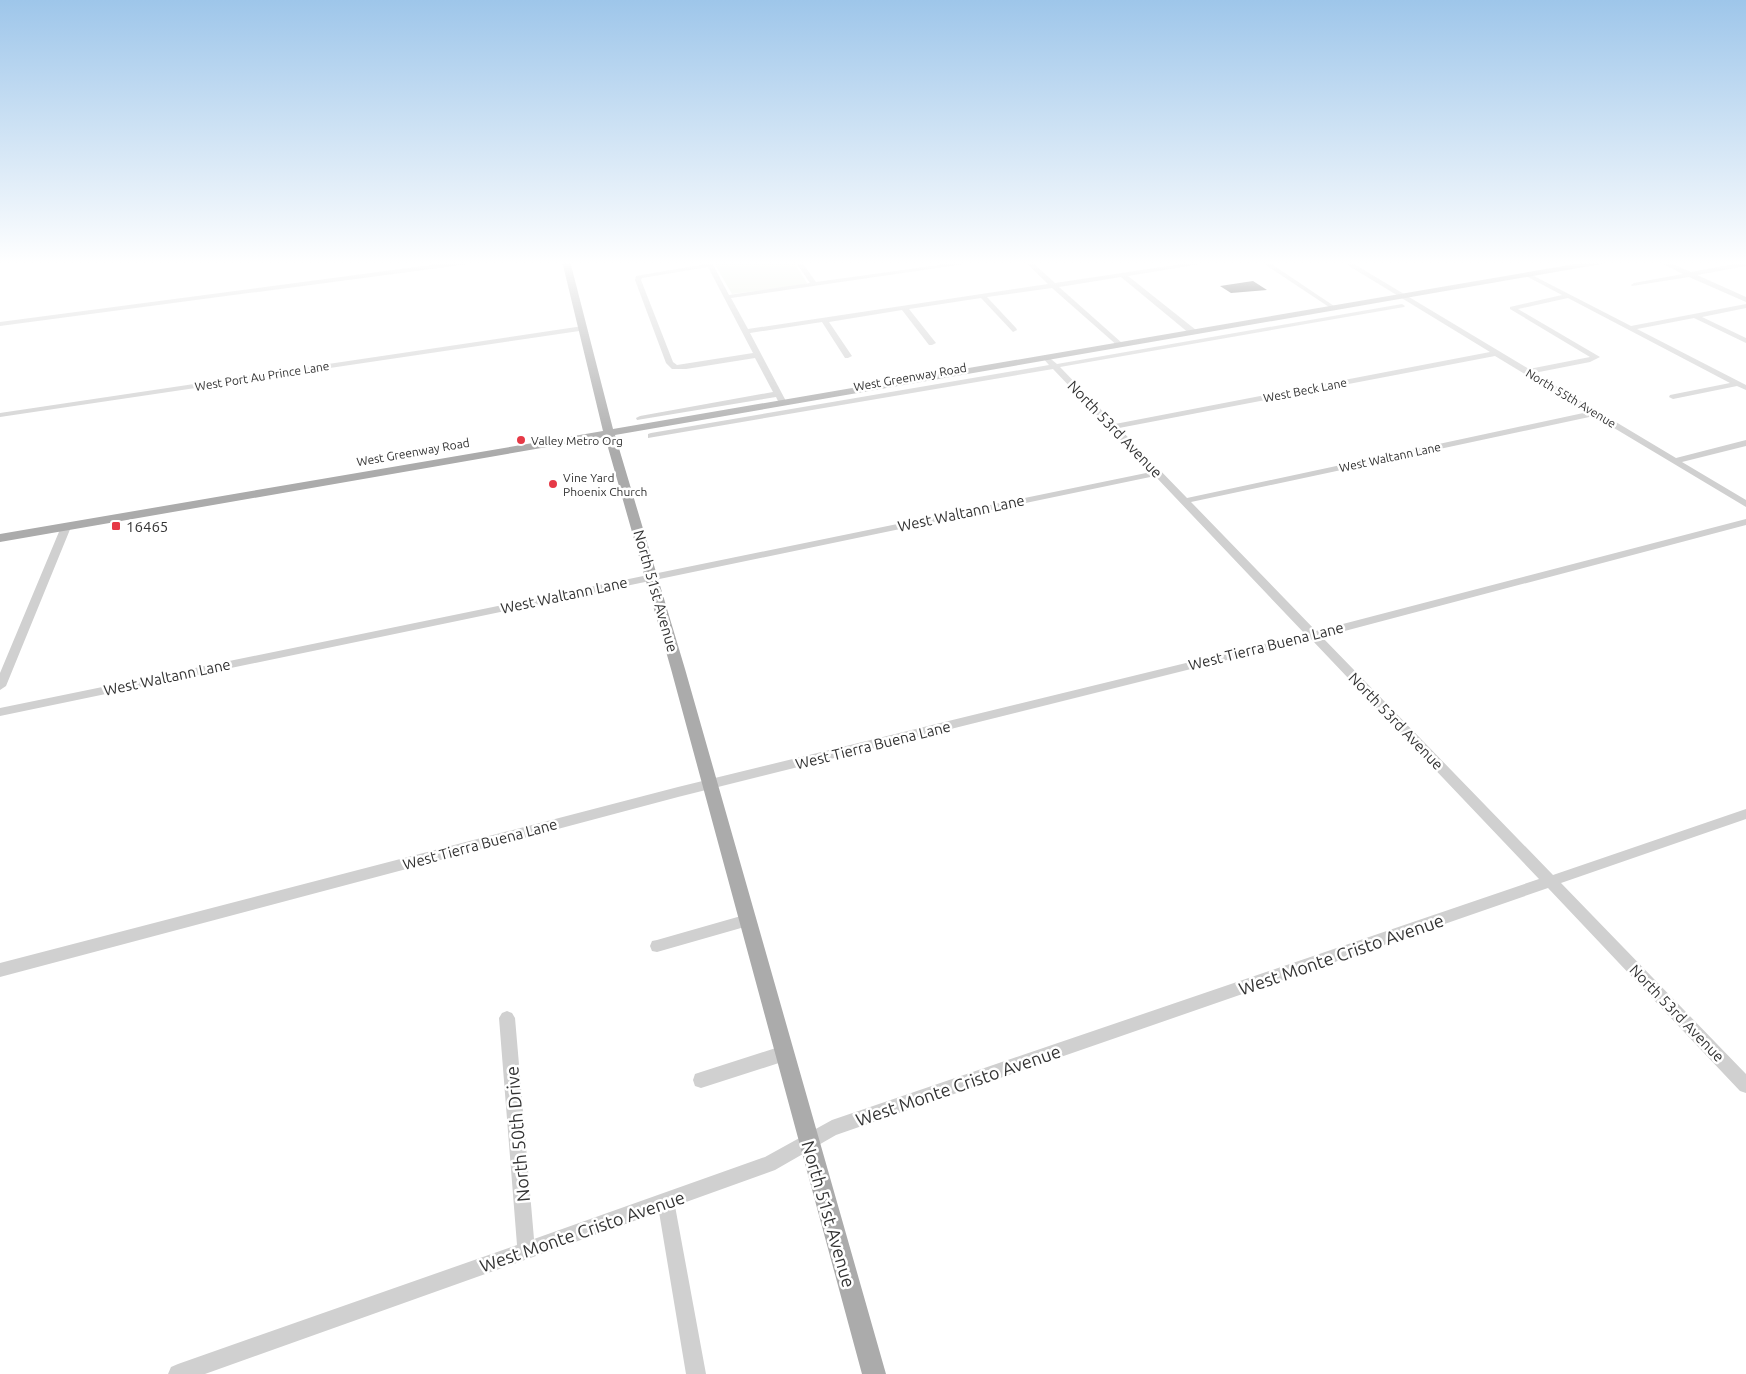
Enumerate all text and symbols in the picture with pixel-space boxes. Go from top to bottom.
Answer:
street label: West Port Au Prince Lane [194,359,330,393]
street label: West Greenway Road [853,361,967,393]
street label: North 55th Avenue [1524,366,1618,430]
street label: West Beck Lane [1262,376,1348,404]
street label: North 53rd Avenue [1064,377,1166,481]
marker: Valley Metro Org [515,434,527,446]
place label: Valley Metro Org [531,434,623,447]
street label: West Greenway Road [356,436,470,468]
street label: West Waltann Lane [1338,440,1442,474]
place label: Vine Yard Phoenix Church [563,471,647,498]
marker: Vine Yard Phoenix Church [547,478,559,490]
street label: West Waltann Lane [896,491,1026,535]
place label: 16465 [126,518,168,535]
marker: 16465 [110,520,122,532]
street label: North 51st Avenue [630,528,682,654]
street label: West Waltann Lane [499,573,629,617]
street label: West Tierra Buena Lane [1187,619,1345,673]
street label: West Waltann Lane [102,655,232,699]
street label: North 53rd Avenue [1345,669,1447,773]
street label: West Tierra Buena Lane [794,718,952,772]
street label: West Tierra Buena Lane [401,815,559,873]
street label: West Monte Cristo Avenue [1236,910,1446,998]
street label: North 53rd Avenue [1626,961,1728,1065]
street label: West Monte Cristo Avenue [853,1041,1063,1129]
street label: North 50th Drive [501,1065,533,1203]
street label: North 51st Avenue [798,1138,860,1290]
street label: West Monte Cristo Avenue [477,1187,687,1275]

